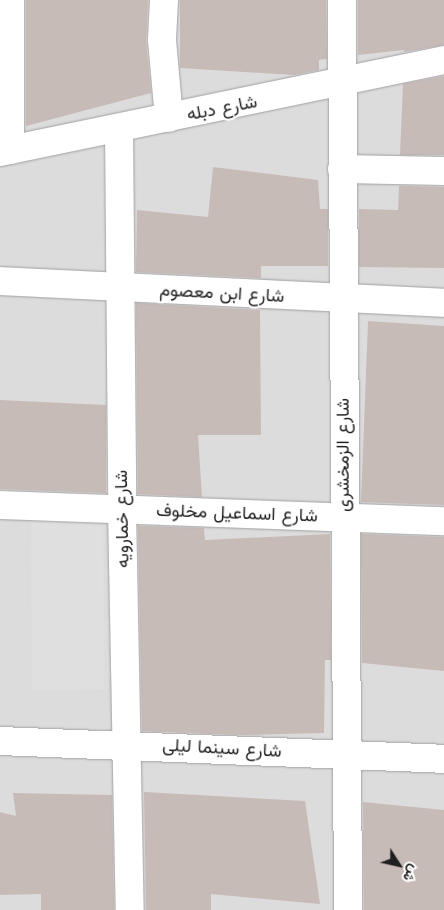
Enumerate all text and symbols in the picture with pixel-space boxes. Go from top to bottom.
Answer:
street label: شارع دبله [185,91,259,125]
street label: شارع ابن معصوم [159,279,285,307]
street label: شارع الزمخشرى [332,398,354,512]
street label: شارع خمارويه [110,470,134,568]
street label: شارع اسماعيل مخلوف [156,499,318,527]
street label: شارع سينما ليلى [162,734,282,762]
north arrow [374,840,424,890]
text: ش [400,862,423,885]

